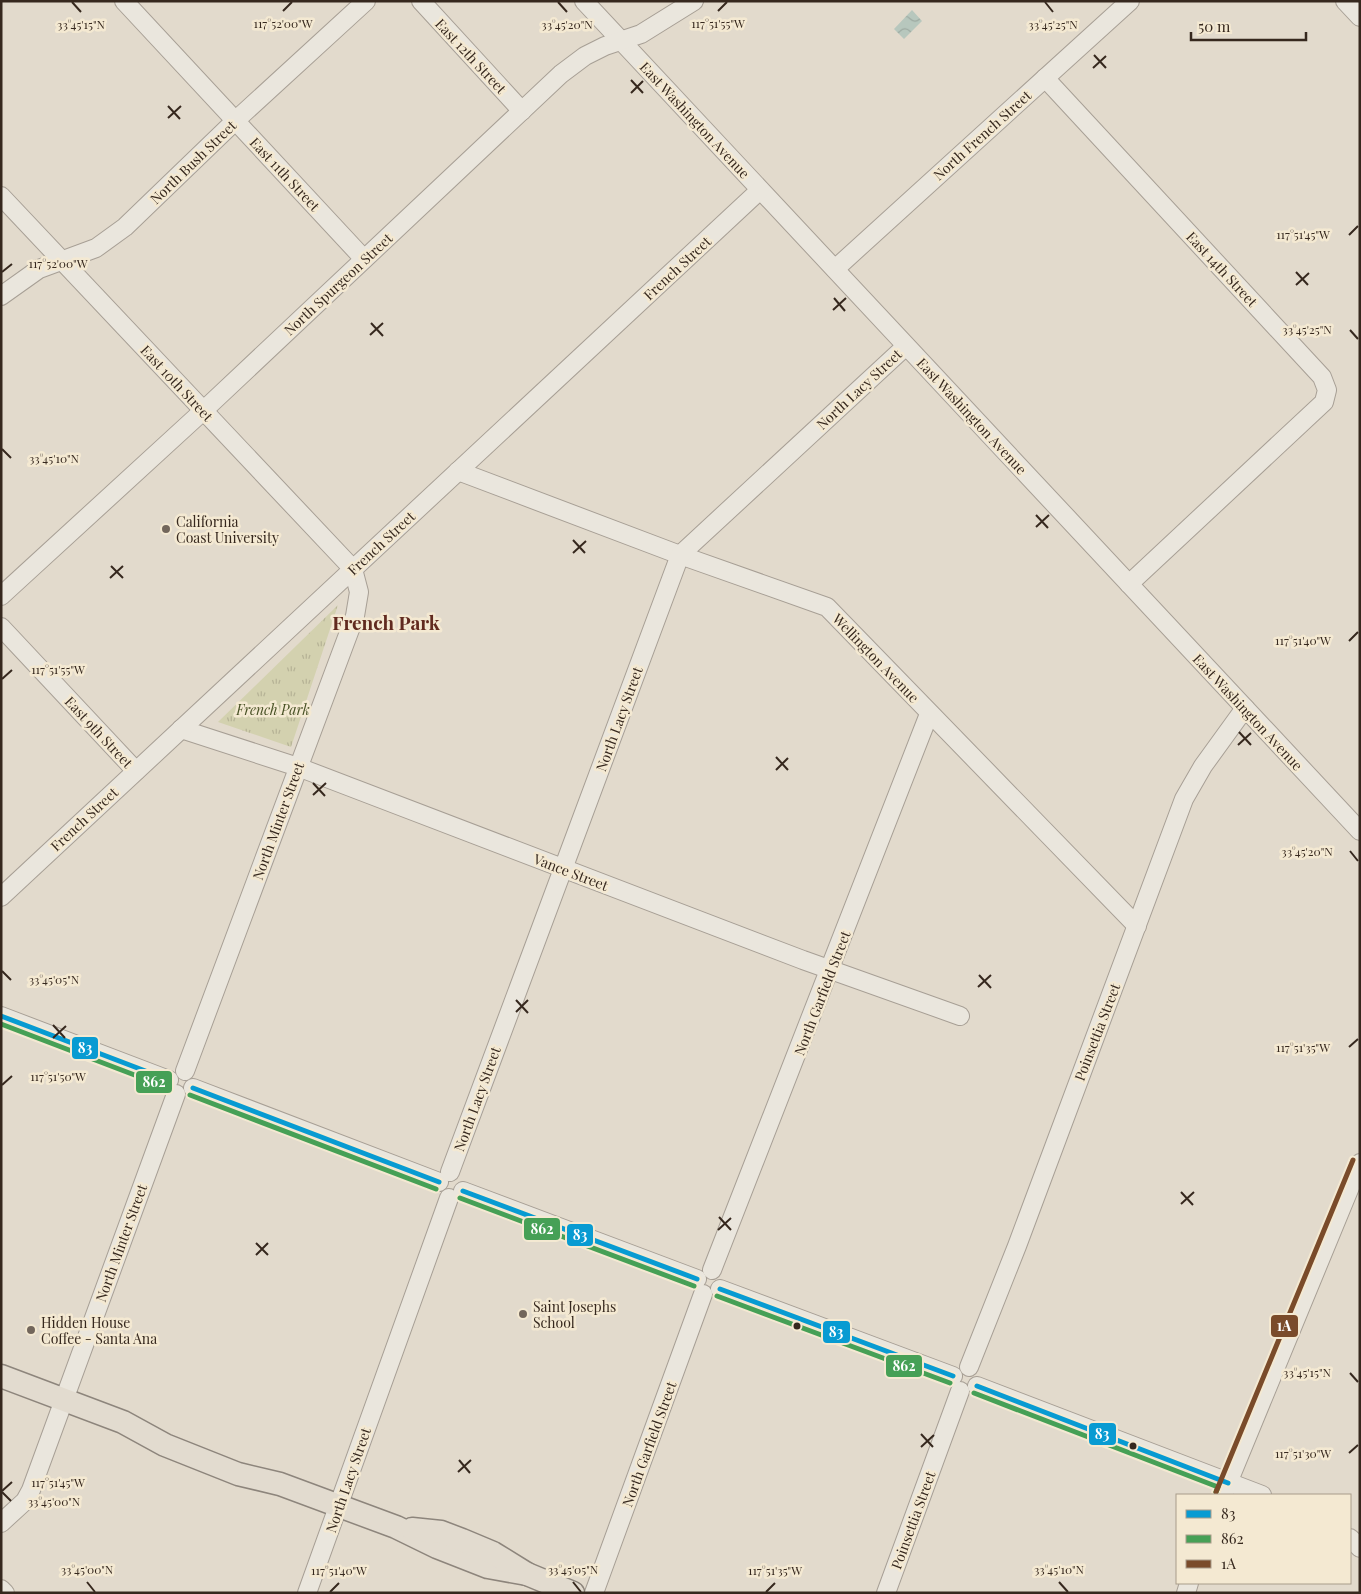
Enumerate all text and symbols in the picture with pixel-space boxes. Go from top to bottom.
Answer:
scale bar [1191,10,1306,42]
street label: East 12th Street [431,14,511,98]
text: 117°52'00"W [253,15,313,31]
text: 117°51'55"W [691,15,745,31]
text: 33°45'15"N [57,16,105,32]
text: 33°45'20"N [541,16,593,32]
text: 33°45'25"N [1028,16,1078,32]
text: 50 m [1198,16,1231,36]
street label: East Washington Avenue [636,58,754,182]
street label: North French Street [929,85,1036,184]
street label: North Bush Street [146,115,241,208]
street label: East 11th Street [246,133,325,216]
text: 117°51'45"W [1276,226,1330,242]
street label: East 14th Street [1182,227,1263,311]
street label: North Spurgeon Street [280,228,397,339]
street label: French Street [639,231,715,304]
text: 117°52'00"W [28,255,88,271]
text: 33°45'25"N [1282,321,1332,337]
street label: East 10th Street [137,341,218,426]
street label: North Lacy Street [812,344,906,433]
street label: East Washington Avenue [913,354,1031,478]
text: 33°45'10"N [29,450,80,466]
street label: French Street [343,506,419,579]
place label: California Coast University [176,512,279,547]
marker: California Coast University [160,523,172,535]
district label: French Park [332,609,441,635]
street label: Wellington Avenue [828,609,923,707]
text: 117°51'40"W [1275,632,1331,648]
street label: East Washington Avenue [1189,650,1307,774]
text: 117°51'55"W [31,661,85,677]
street label: North Lacy Street [591,663,647,774]
street label: East 9th Street [61,692,138,773]
park label: French Park [235,700,310,719]
street label: North Minter Street [248,759,308,882]
street label: French Street [46,782,122,855]
text: 33°45'20"N [1281,843,1333,859]
street label: Vance Street [530,849,612,895]
street label: North Garfield Street [789,927,855,1058]
text: 33°45'05"N [29,971,80,987]
street label: Poinsettia Street [1070,980,1125,1083]
line badge: 83 [71,1036,99,1060]
text: 83 [78,1038,92,1057]
text: 117°51'35"W [1276,1039,1330,1055]
street label: North Lacy Street [449,1043,505,1154]
text: 117°51'50"W [30,1068,86,1084]
line badge: 862 [135,1070,173,1094]
text: 862 [142,1072,166,1091]
street label: North Minter Street [91,1181,151,1304]
line badge: 862 [523,1217,561,1241]
text: 862 [530,1219,554,1238]
line badge: 83 [566,1223,594,1247]
text: 83 [573,1225,587,1244]
place label: Saint Josephs School [533,1297,616,1332]
marker: Saint Josephs School [517,1308,529,1320]
place label: Hidden House Coffee - Santa Ana [41,1313,157,1348]
line badge: 1A [1270,1314,1299,1338]
text: 1A [1277,1316,1292,1335]
line badge: 83 [822,1320,851,1344]
unlabelled marker [792,1321,802,1331]
text: 83 [829,1322,843,1341]
marker: Hidden House Coffee - Santa Ana [25,1324,37,1336]
line badge: 862 [885,1354,923,1378]
text: 862 [892,1356,916,1375]
text: 33°45'15"N [1283,1364,1331,1380]
street label: North Garfield Street [618,1378,681,1509]
line badge: 83 [1088,1422,1117,1446]
street label: North Lacy Street [321,1424,375,1535]
text: 83 [1095,1424,1109,1443]
unlabelled marker [1128,1441,1138,1451]
text: 117°51'30"W [1275,1445,1331,1461]
street label: Poinsettia Street [886,1467,940,1572]
text: 117°51'45"W [31,1474,85,1490]
text: 33°45'00"N [28,1493,81,1509]
legend [1176,1494,1351,1584]
text: 83 [1221,1503,1236,1523]
text: 862 [1221,1528,1244,1548]
text: 1A [1221,1553,1237,1573]
text: 33°45'00"N [61,1561,114,1577]
text: 33°45'05"N [548,1561,599,1577]
text: 33°45'10"N [1034,1561,1085,1577]
text: 117°51'40"W [311,1562,367,1578]
text: 117°51'35"W [748,1562,802,1578]

